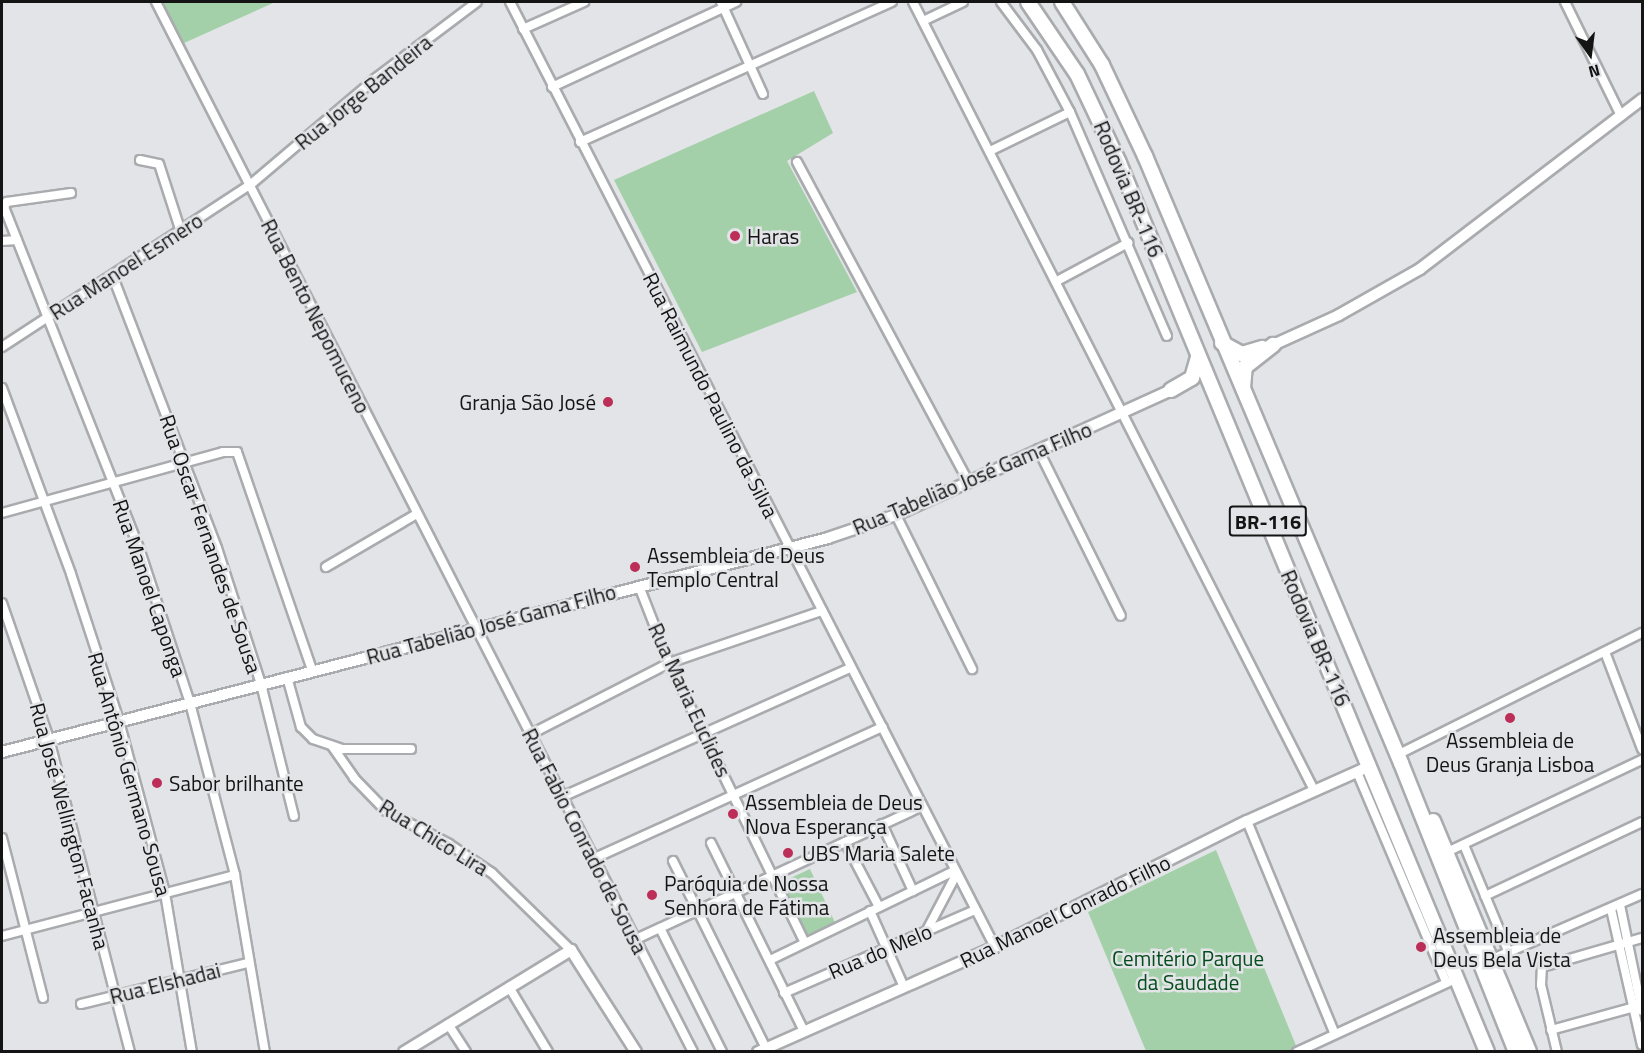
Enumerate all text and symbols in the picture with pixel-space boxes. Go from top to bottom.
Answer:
north arrow [1560,24,1620,84]
street label: Rua Jorge Bandeira [290,29,436,155]
text: N [1586,58,1603,84]
street label: Rodovia BR-116 [1089,117,1169,261]
street label: Rua Manoel Esmero [45,207,207,325]
street label: Rua Bento Nepomuceno [256,215,376,417]
place label: Haras [747,223,799,249]
marker: Haras [728,229,742,243]
street label: Rua Raimundo Paulino da Silva [638,268,784,522]
place label: Granja São José [459,389,596,415]
marker: Granja São José [601,395,615,409]
street label: Rua Oscar Fernandes de Sousa [155,411,267,677]
street label: Rua Tabelião José Gama Filho [849,416,1095,540]
street label: Rua Manoel Caponga [108,496,192,680]
road number: BR-116 [1228,504,1308,538]
place label: Assembleia de Deus Templo Central [647,542,825,592]
marker: Assembleia de Deus Templo Central [628,560,642,574]
street label: Rodovia BR-116 [1276,566,1356,710]
street label: Rua Tabelião José Gama Filho [363,579,619,669]
street label: Rua Maria Euclides [643,619,737,781]
street label: Rua Antônio Germano Sousa [83,649,177,899]
street label: Rua José Wellington Facanha [25,700,115,952]
marker: Assembleia de Deus Granja Lisboa [1503,711,1517,725]
street label: Rua Fabio Conrado de Sousa [517,724,653,958]
place label: Assembleia de Deus Granja Lisboa [1426,727,1594,777]
place label: Sabor brilhante [169,770,304,796]
marker: Sabor brilhante [150,776,164,790]
place label: Assembleia de Deus Nova Esperança [745,789,923,839]
street label: Rua Chico Lira [375,794,493,880]
marker: Assembleia de Deus Nova Esperança [726,807,740,821]
place label: UBS Maria Salete [802,840,955,866]
marker: UBS Maria Salete [779,844,797,862]
street label: Rua Manoel Conrado Filho [956,849,1174,973]
place label: Paróquia de Nossa Senhora de Fátima [664,870,829,920]
marker: Paróquia de Nossa Senhora de Fátima [645,888,659,902]
street label: Rua do Melo [824,918,936,984]
place label: Assembleia de Deus Bela Vista [1433,922,1571,972]
marker: Assembleia de Deus Bela Vista [1414,940,1428,954]
park label: Cemitério Parque da Saudade [1112,945,1264,995]
street label: Rua Elshadai [107,957,223,1009]

